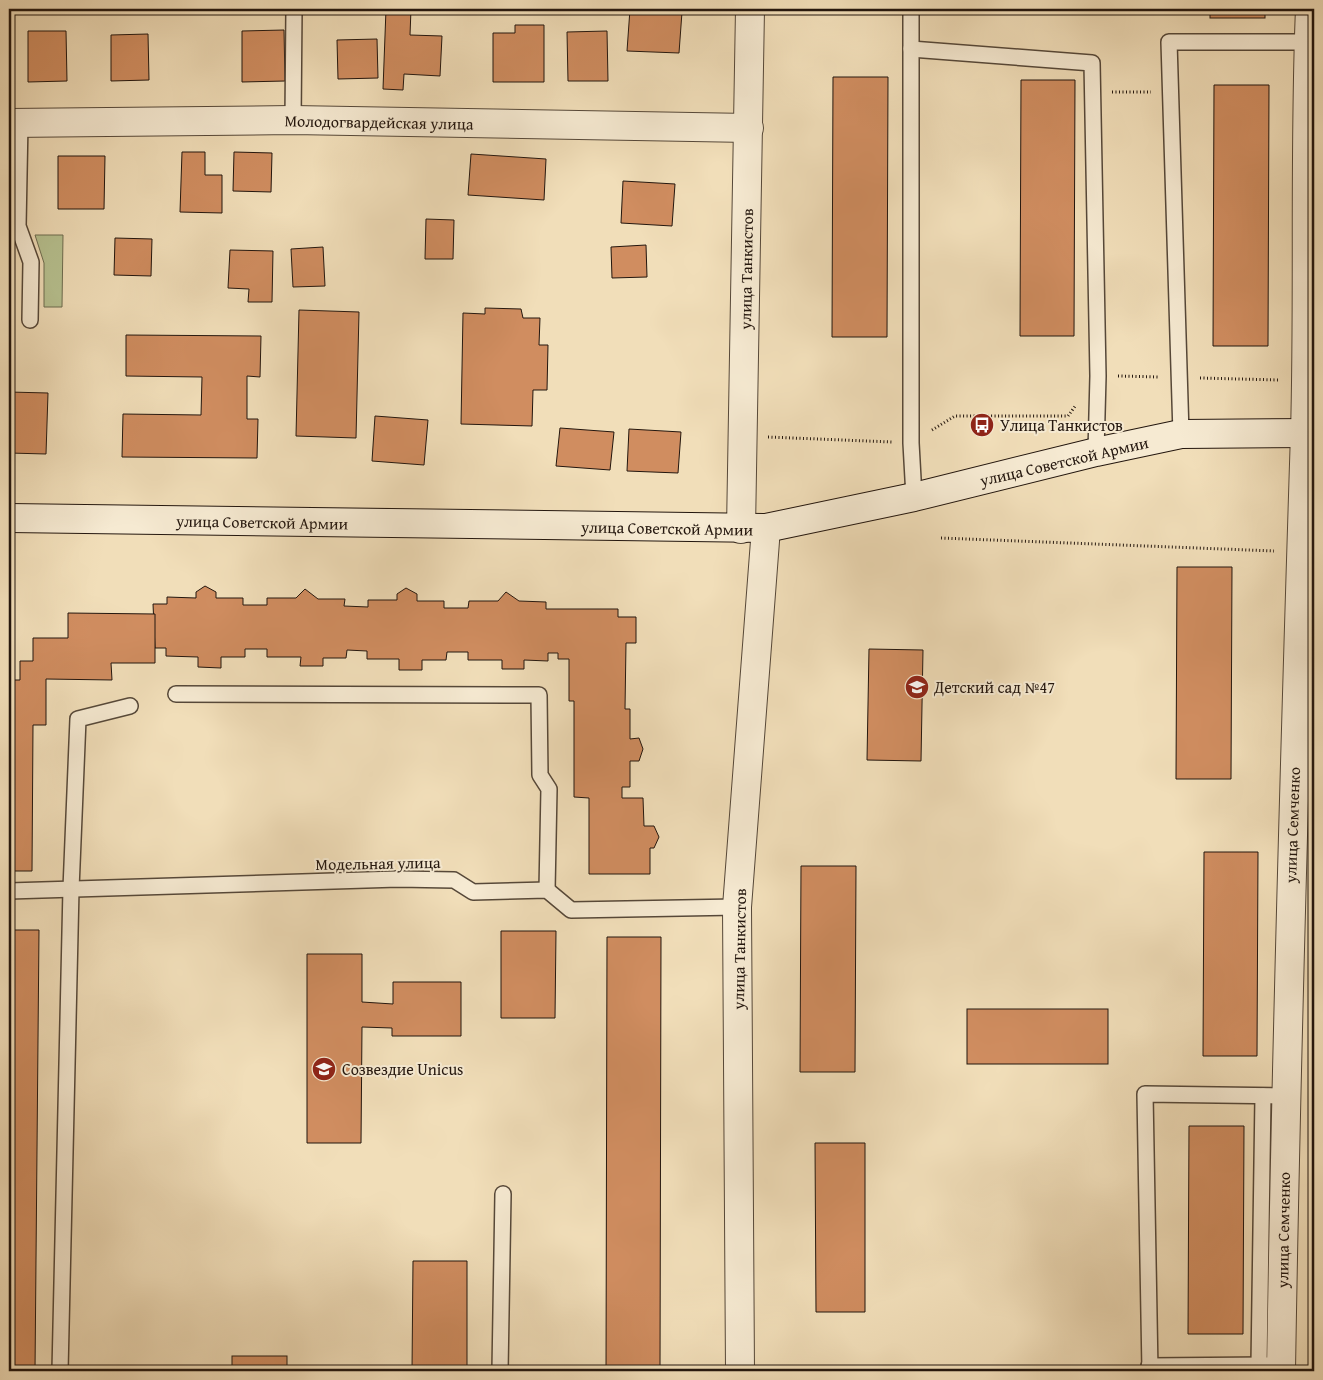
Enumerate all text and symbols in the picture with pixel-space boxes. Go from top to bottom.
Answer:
street label: Молодогвардейская улица [284,108,474,136]
street label: улица Танкистов [733,208,759,331]
bus stop icon: Улица Танкистов [969,412,995,438]
place label: Улица Танкистов [1000,413,1123,437]
street label: улица Советской Армии [976,430,1151,492]
street label: улица Советской Армии [175,508,349,536]
street label: улица Советской Армии [580,514,754,542]
school or university icon: Детский сад №47 [904,674,930,700]
place label: Детский сад №47 [933,675,1055,699]
street label: улица Семченко [1278,766,1306,884]
street label: Модельная улица [315,850,441,876]
street label: улица Танкистов [726,888,752,1011]
school or university icon: Созвездие Unicus [311,1056,337,1082]
place label: Созвездие Unicus [342,1057,463,1081]
street label: улица Семченко [1270,1172,1296,1289]

